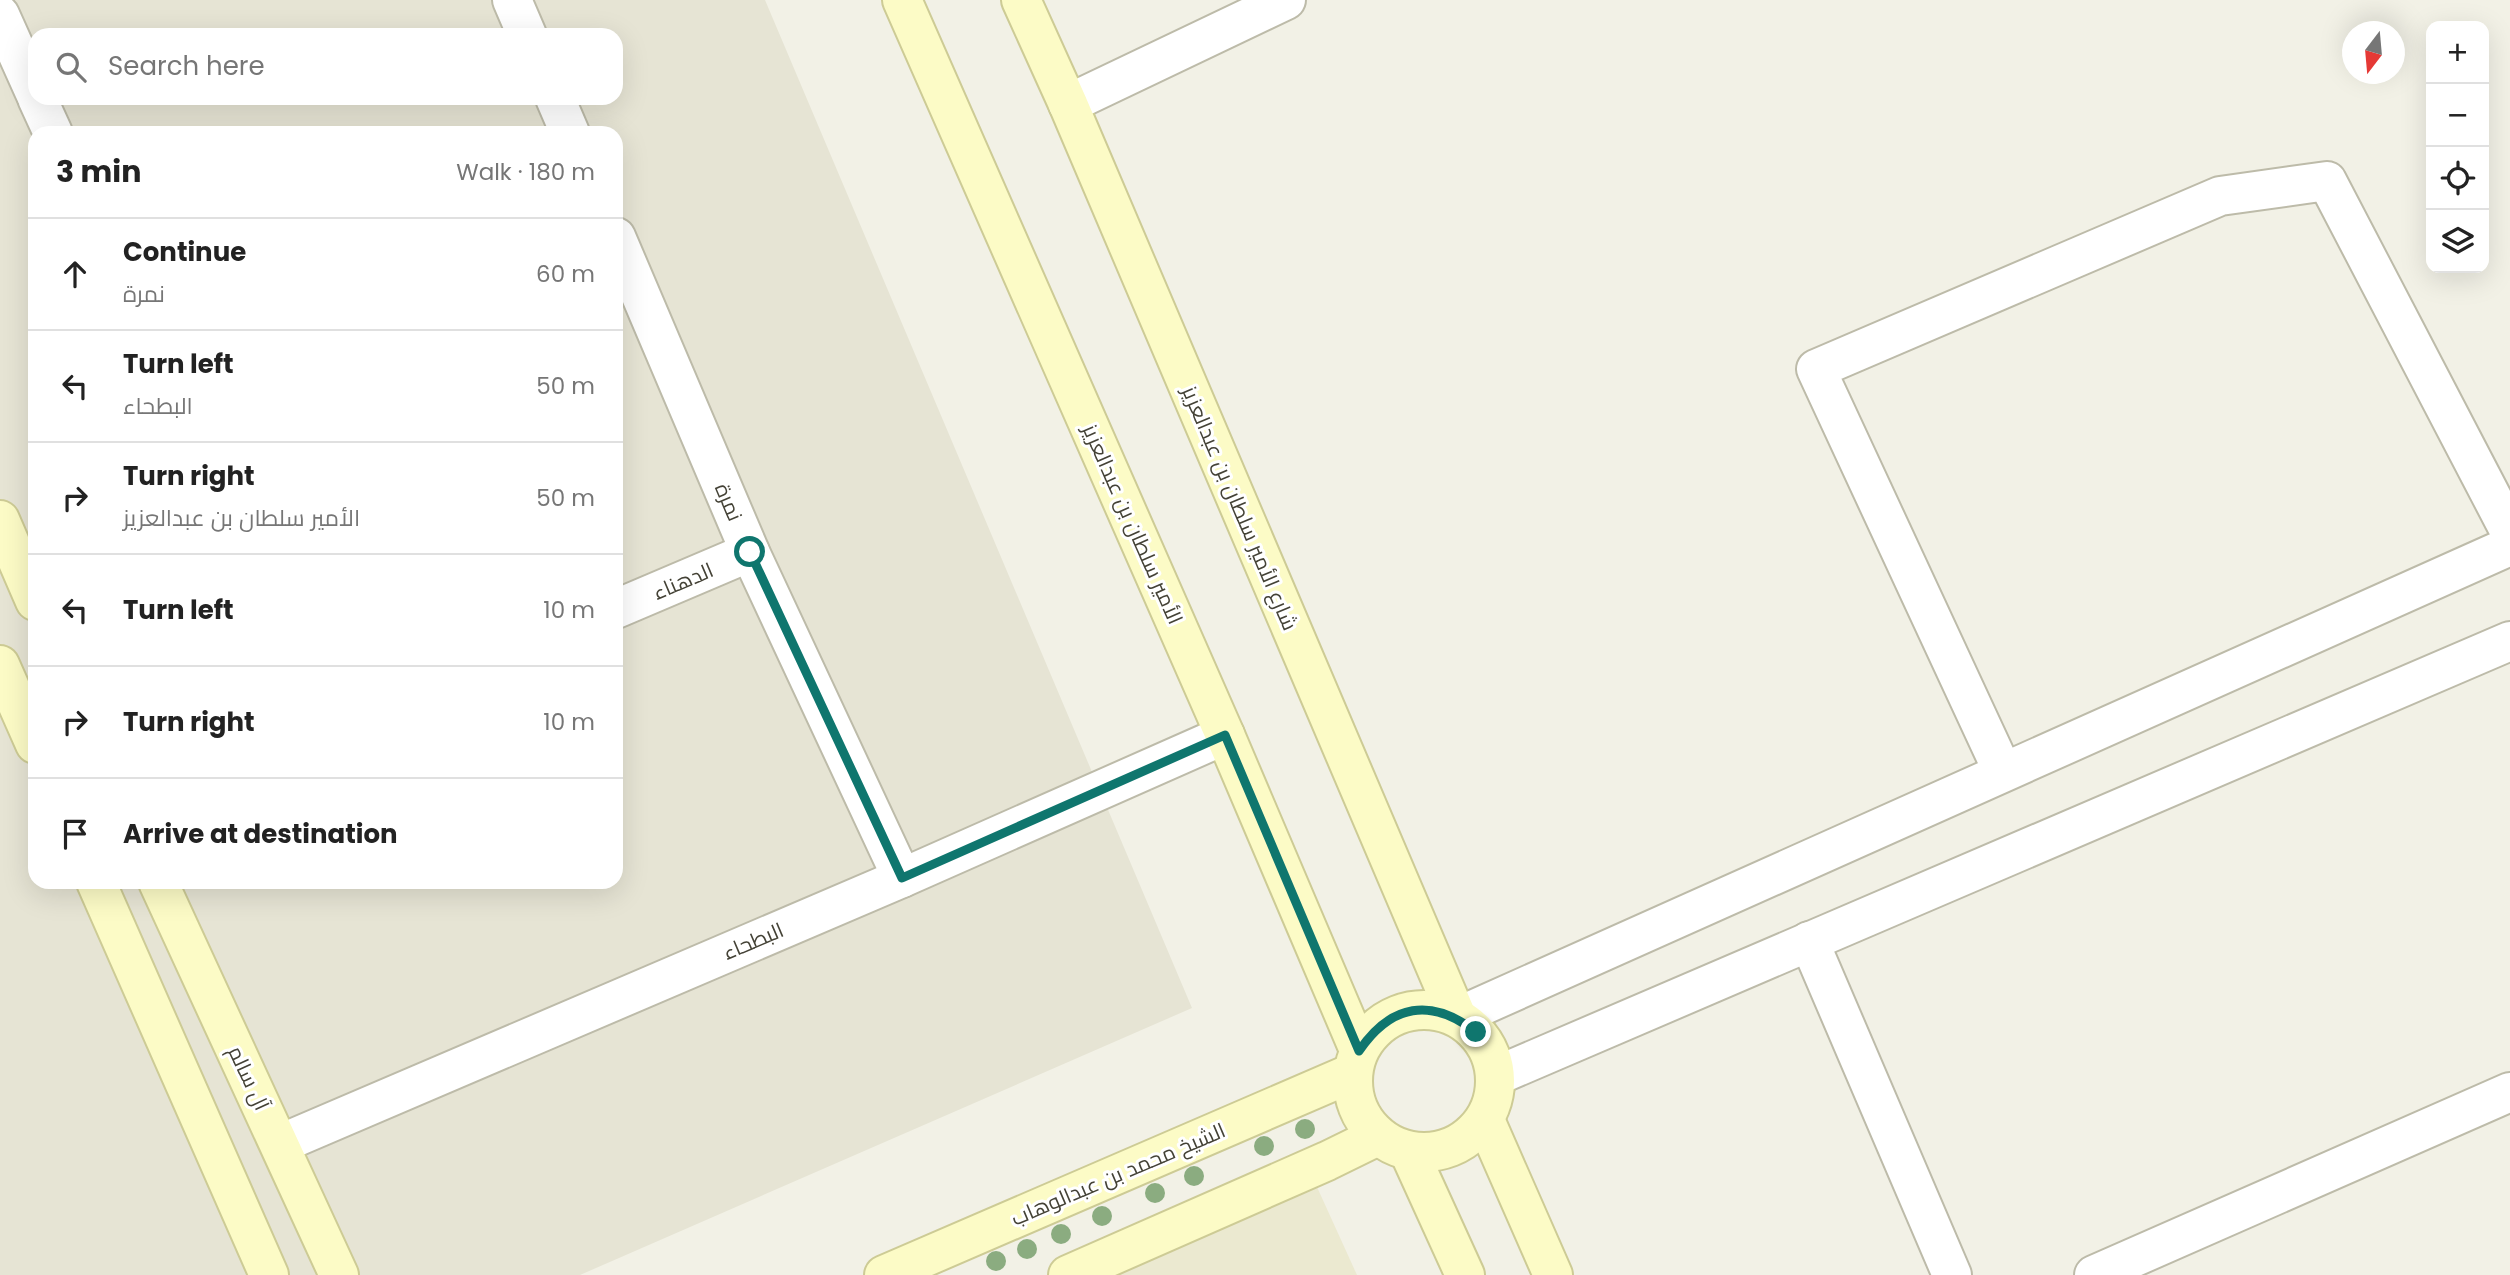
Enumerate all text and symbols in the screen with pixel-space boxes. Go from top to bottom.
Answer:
north arrow [2342,21,2405,84]
map controls [2426,21,2489,273]
button: + [2426,21,2489,84]
search box [28,28,623,105]
icon: search [52,48,90,86]
text: Search here [108,48,265,84]
button: − [2426,84,2489,147]
button: locate [2426,147,2489,210]
text: 3 min [56,150,141,193]
text: Walk · 180 m [456,156,595,188]
button: layers [2426,210,2489,273]
text: Continue [123,234,246,270]
icon: ahead [56,255,94,293]
text: 60 m [536,258,595,290]
text: نمرة [123,278,165,310]
text: Turn left [123,346,234,382]
icon: left [56,367,94,405]
text: 50 m [536,370,595,402]
street label: شارع الأمير سلطان بن عبدالعزيز [1175,380,1305,635]
text: البطحاء [123,390,193,422]
street label: الأمير سلطان بن عبدالعزيز [1075,418,1190,629]
text: Turn right [123,458,255,494]
icon: right [56,479,94,517]
street label: نمرة [708,479,750,525]
text: 50 m [536,482,595,514]
text: الأمير سلطان بن عبدالعزيز [123,502,360,534]
route start [734,536,765,567]
street label: الدهناء [648,555,718,607]
icon: left [56,591,94,629]
text: Turn left [123,592,234,628]
text: 10 m [543,594,595,626]
icon: right [56,703,94,741]
text: Turn right [123,704,255,740]
text: 10 m [543,706,595,738]
icon: arrive [56,815,94,853]
text: Arrive at destination [123,816,398,852]
street label: البطحاء [718,915,788,967]
route end [1460,1016,1491,1047]
street label: آل سالم [221,1041,277,1115]
street label: الشيخ محمد بن عبدالوهاب [1006,1116,1230,1232]

